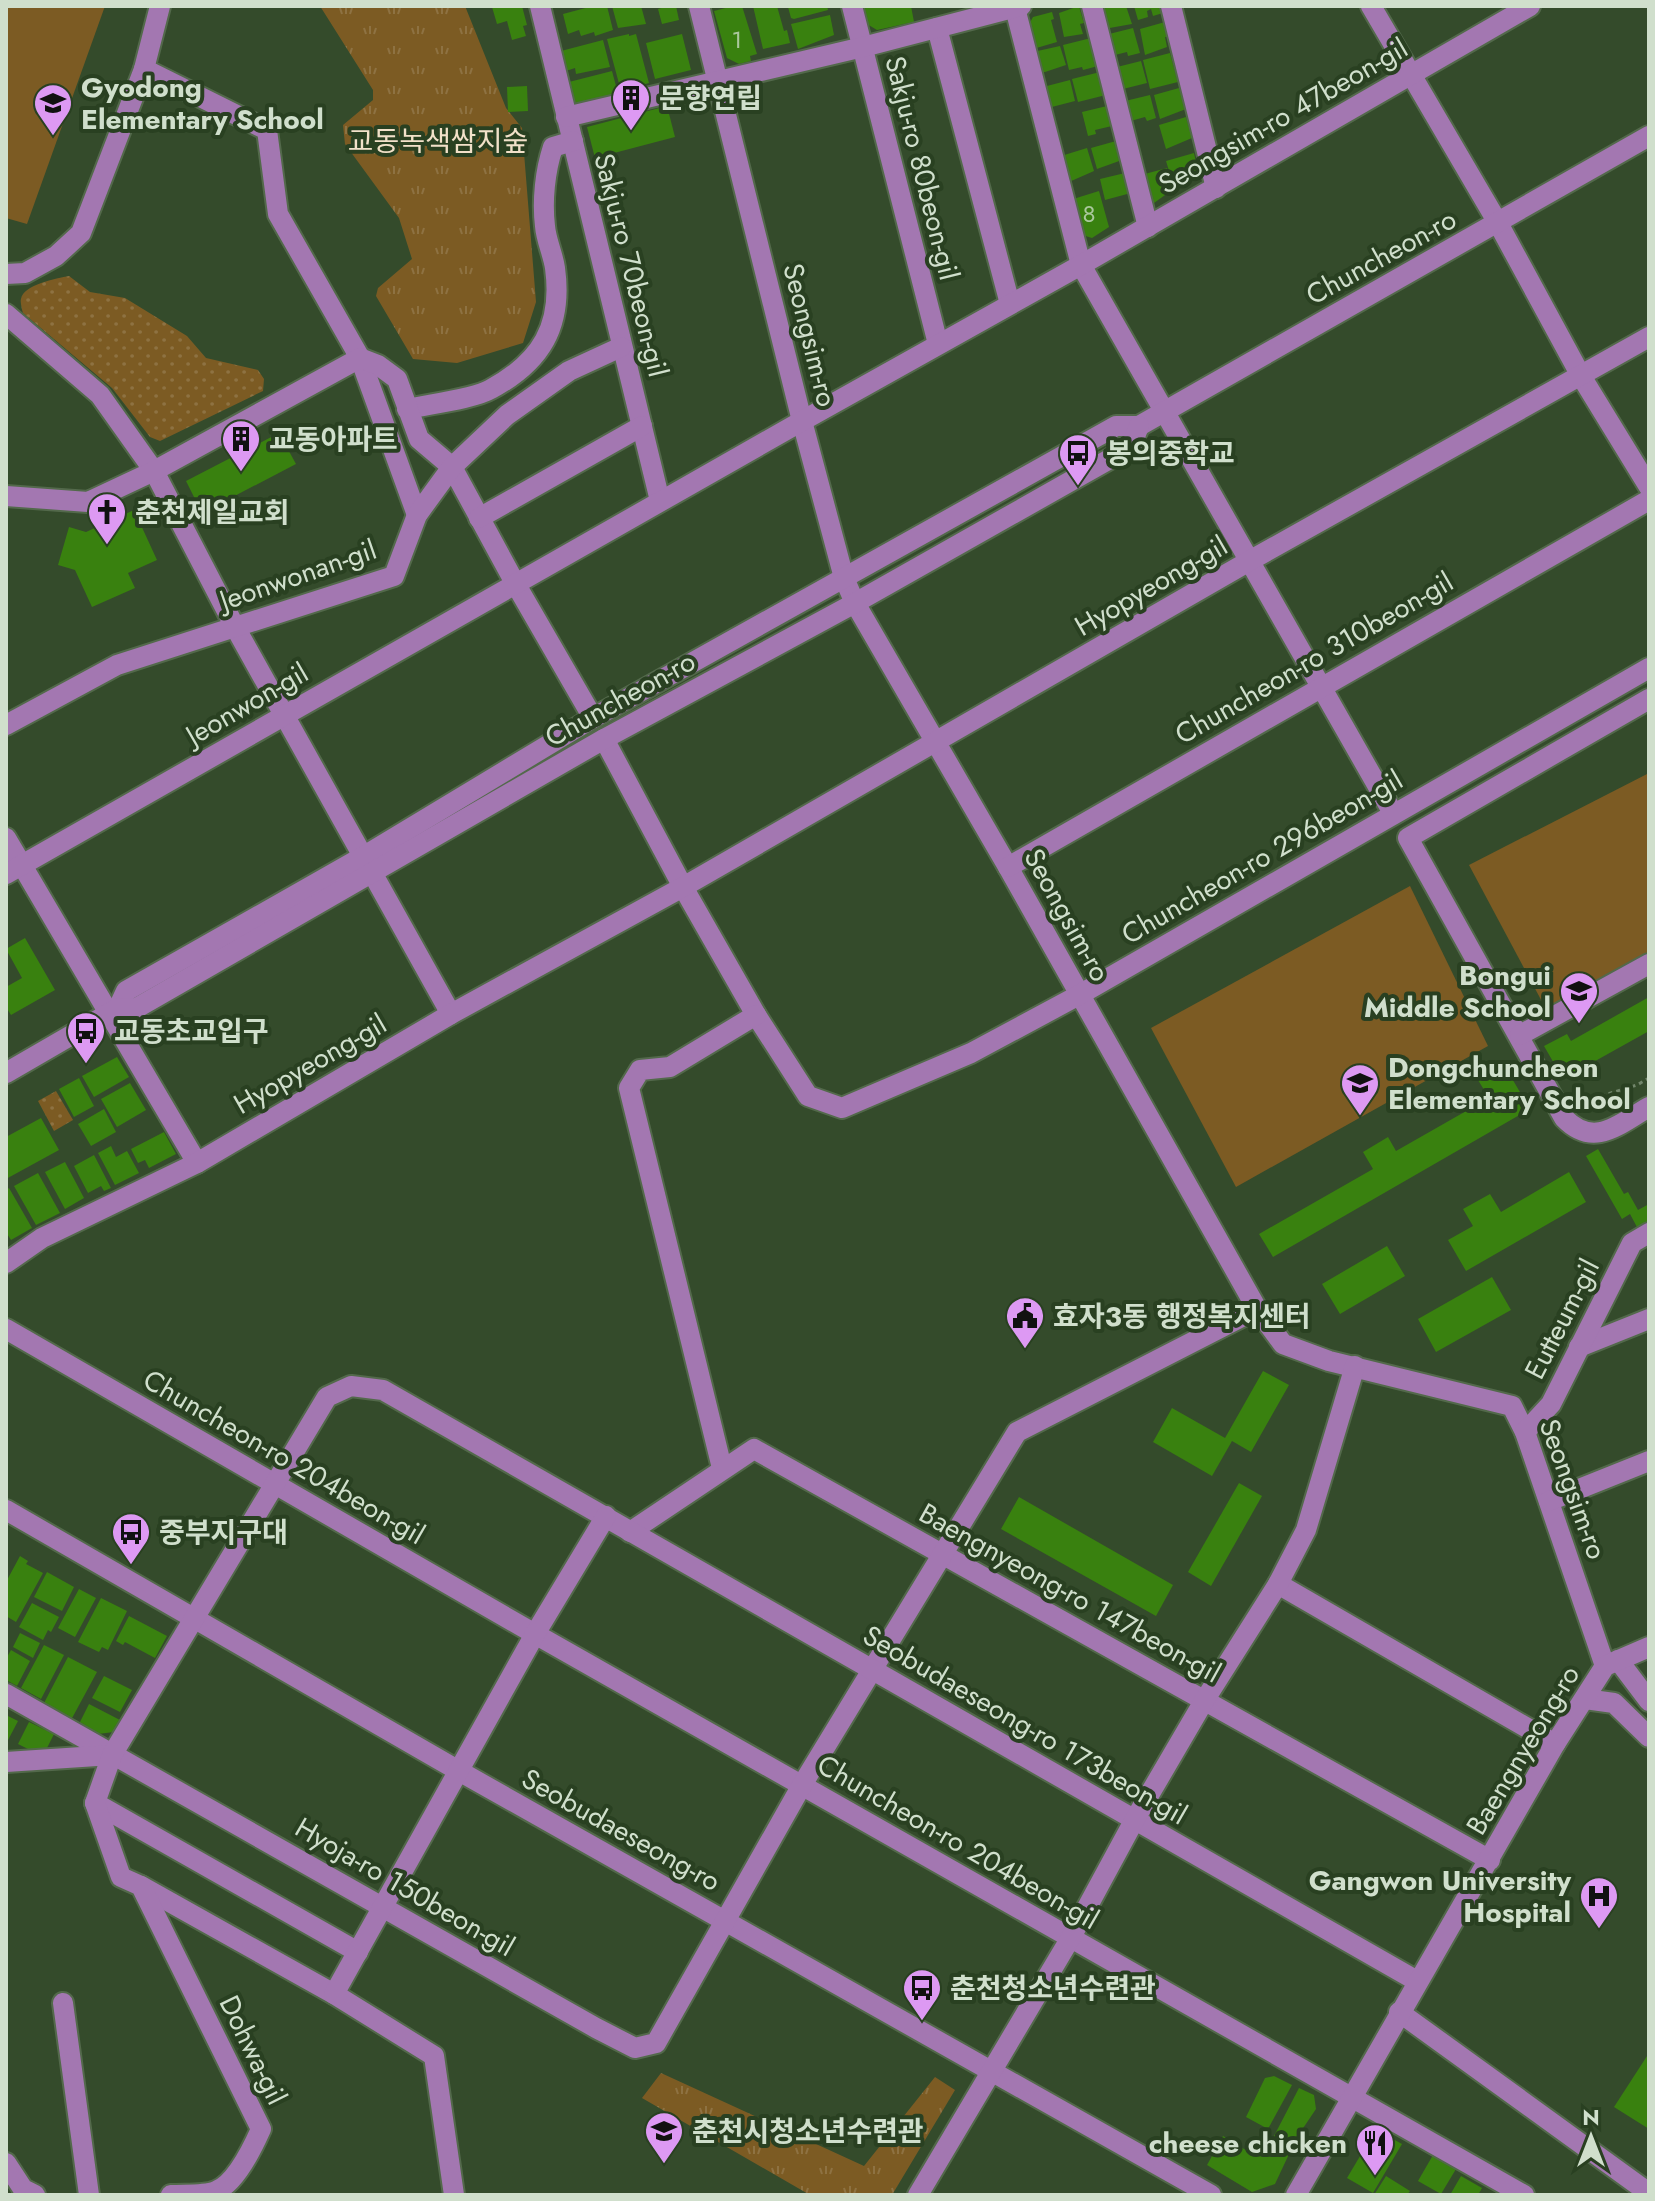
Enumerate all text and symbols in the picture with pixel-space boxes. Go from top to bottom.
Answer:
house number: 1 [732,22,742,57]
street label: Seongsim-ro 47beon-gil [1151,28,1415,204]
street label: Sakju-ro 80beon-gil [874,52,970,284]
place label: Gyodong Elementary School [81,67,324,140]
building icon: 문향연립 [610,77,652,132]
place label: 문향연립 [659,78,762,119]
school or university icon: Gyodong Elementary School [32,82,74,137]
park label: 교동녹색쌈지숲 [348,121,528,162]
street label: Sakju-ro 70beon-gil [583,149,679,381]
house number: 8 [1082,196,1096,231]
street label: Chuncheon-ro [1298,199,1464,315]
street label: Seongsim-ro [772,259,848,411]
building icon: 교동아파트 [220,418,262,473]
place label: 교동아파트 [269,419,398,460]
bus stop icon: 봉의중학교 [1057,432,1099,487]
place label: 봉의중학교 [1106,433,1235,474]
church icon: 춘천제일교회 [86,491,128,546]
place label: 춘천제일교회 [135,492,290,533]
street label: Hyopyeong-gil [1067,526,1235,646]
street label: Jeonwonan-gil [210,529,382,622]
street label: Chuncheon-ro 310beon-gil [1167,561,1461,755]
street label: Chuncheon-ro [537,641,703,757]
street label: Jeonwon-gil [175,652,316,758]
street label: Chuncheon-ro 296beon-gil [1114,760,1410,954]
street label: Seongsim-ro [1014,841,1120,989]
place label: Bongui Middle School [1364,955,1551,1028]
school or university icon: Bongui Middle School [1558,970,1600,1025]
street label: Hyopyeong-gil [226,1004,394,1124]
bus stop icon: 교동초교입구 [65,1010,107,1065]
place label: 교동초교입구 [114,1011,269,1052]
place label: Dongchuncheon Elementary School [1388,1047,1631,1120]
school or university icon: Dongchuncheon Elementary School [1339,1062,1381,1117]
street label: Eutteum-gil [1514,1252,1610,1386]
public building icon: 효자3동 행정복지센터 [1004,1295,1046,1350]
place label: 효자3동 행정복지센터 [1053,1296,1311,1337]
street label: Chuncheon-ro 204beon-gil [135,1359,433,1555]
street label: Seongsim-ro [1529,1413,1617,1565]
street label: Baengnyeong-ro 147beon-gil [912,1493,1228,1693]
bus stop icon: 중부지구대 [110,1511,152,1566]
place label: 중부지구대 [159,1512,288,1553]
street label: Seobudaeseong-ro 173beon-gil [855,1615,1195,1835]
street label: Baengnyeong-ro [1456,1657,1590,1843]
street label: Chuncheon-ro 204beon-gil [809,1744,1107,1940]
street label: Seobudaeseong-ro [514,1758,728,1902]
street label: Hyoja-ro 150beon-gil [288,1807,522,1967]
place label: Gangwon University Hospital [1309,1860,1571,1933]
hospital icon: Gangwon University Hospital [1578,1875,1620,1930]
bus stop icon: 춘천청소년수련관 [901,1967,943,2022]
place label: 춘천청소년수련관 [950,1968,1156,2009]
street label: Dohwa-gil [209,1988,297,2112]
north arrow [1551,2097,1631,2177]
text: N [1582,2101,1600,2133]
school or university icon: 춘천시청소년수련관 [643,2110,685,2165]
place label: 춘천시청소년수련관 [692,2111,924,2152]
restaurant icon: cheese chicken [1354,2122,1396,2177]
place label: cheese chicken [1149,2123,1347,2164]

